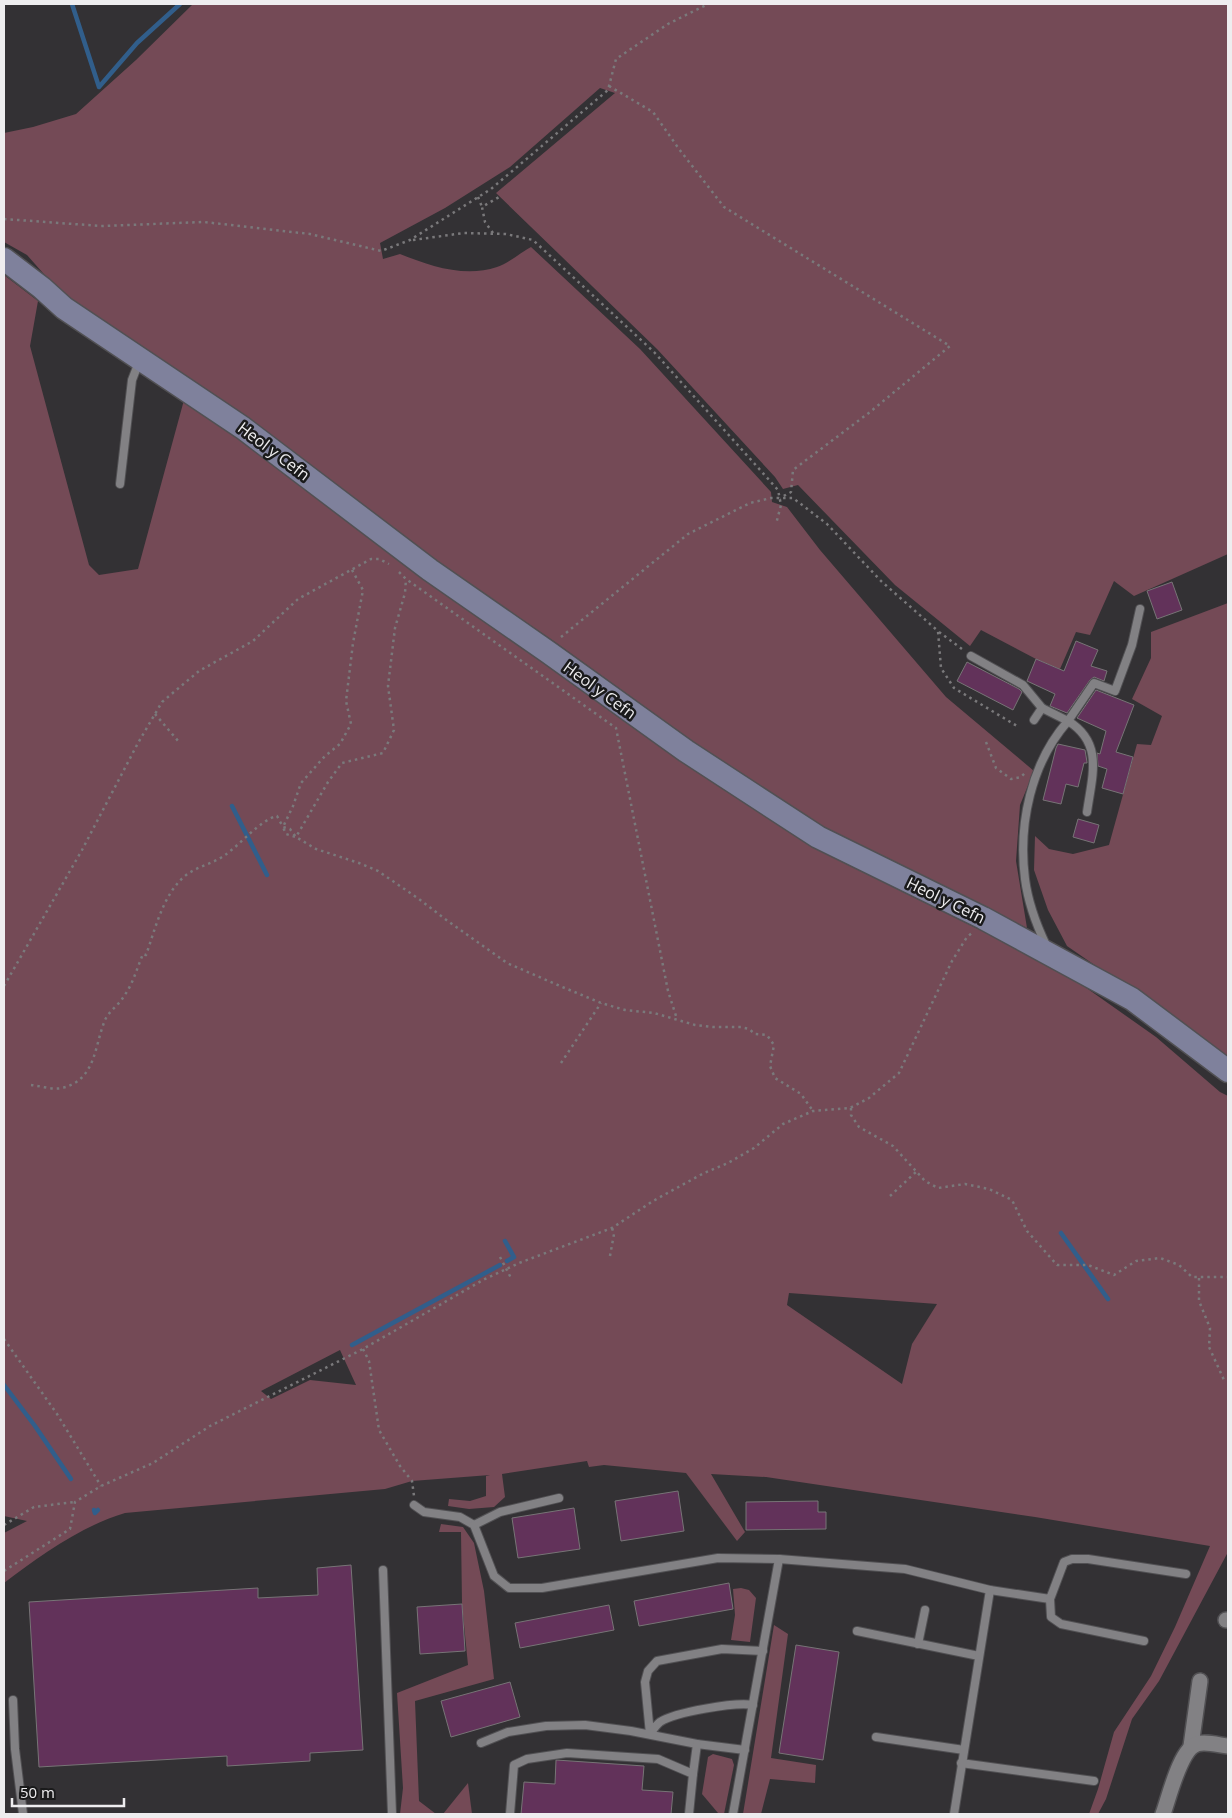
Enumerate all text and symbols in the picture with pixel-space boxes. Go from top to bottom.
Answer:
street label: Heol y Cefn [233,417,315,485]
street label: Heol y Cefn [559,656,641,724]
street label: Heol y Cefn [903,871,989,929]
scale bar [12,1776,125,1808]
text: 50 m [20,1782,55,1802]

